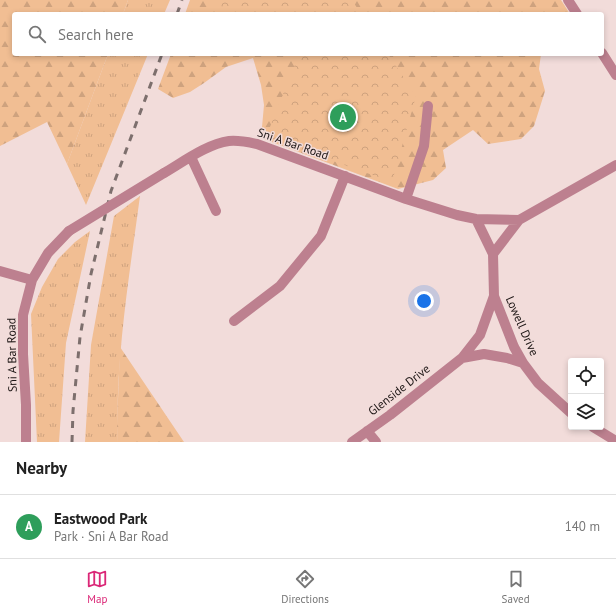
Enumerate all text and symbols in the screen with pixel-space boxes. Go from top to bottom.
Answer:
search box [12,12,604,56]
icon: search [26,23,48,45]
text: Search here [58,25,134,44]
pin: A [330,102,356,132]
street label: Sni A Bar Road [256,124,331,163]
your location [414,291,434,311]
street label: Lowell Drive [503,294,542,358]
street label: Sni A Bar Road [3,318,20,392]
map controls [568,358,604,430]
button: locate [568,358,604,394]
street label: Glenside Drive [365,361,433,418]
button: layers [568,394,604,430]
text: Nearby [16,457,67,479]
text: Eastwood Park [54,509,147,528]
text: A [25,518,33,535]
text: 140 m [565,518,600,535]
text: Park · Sni A Bar Road [54,528,168,545]
tab: Map [86,568,108,606]
tab: Directions [281,568,329,606]
tab: Saved [502,568,530,606]

